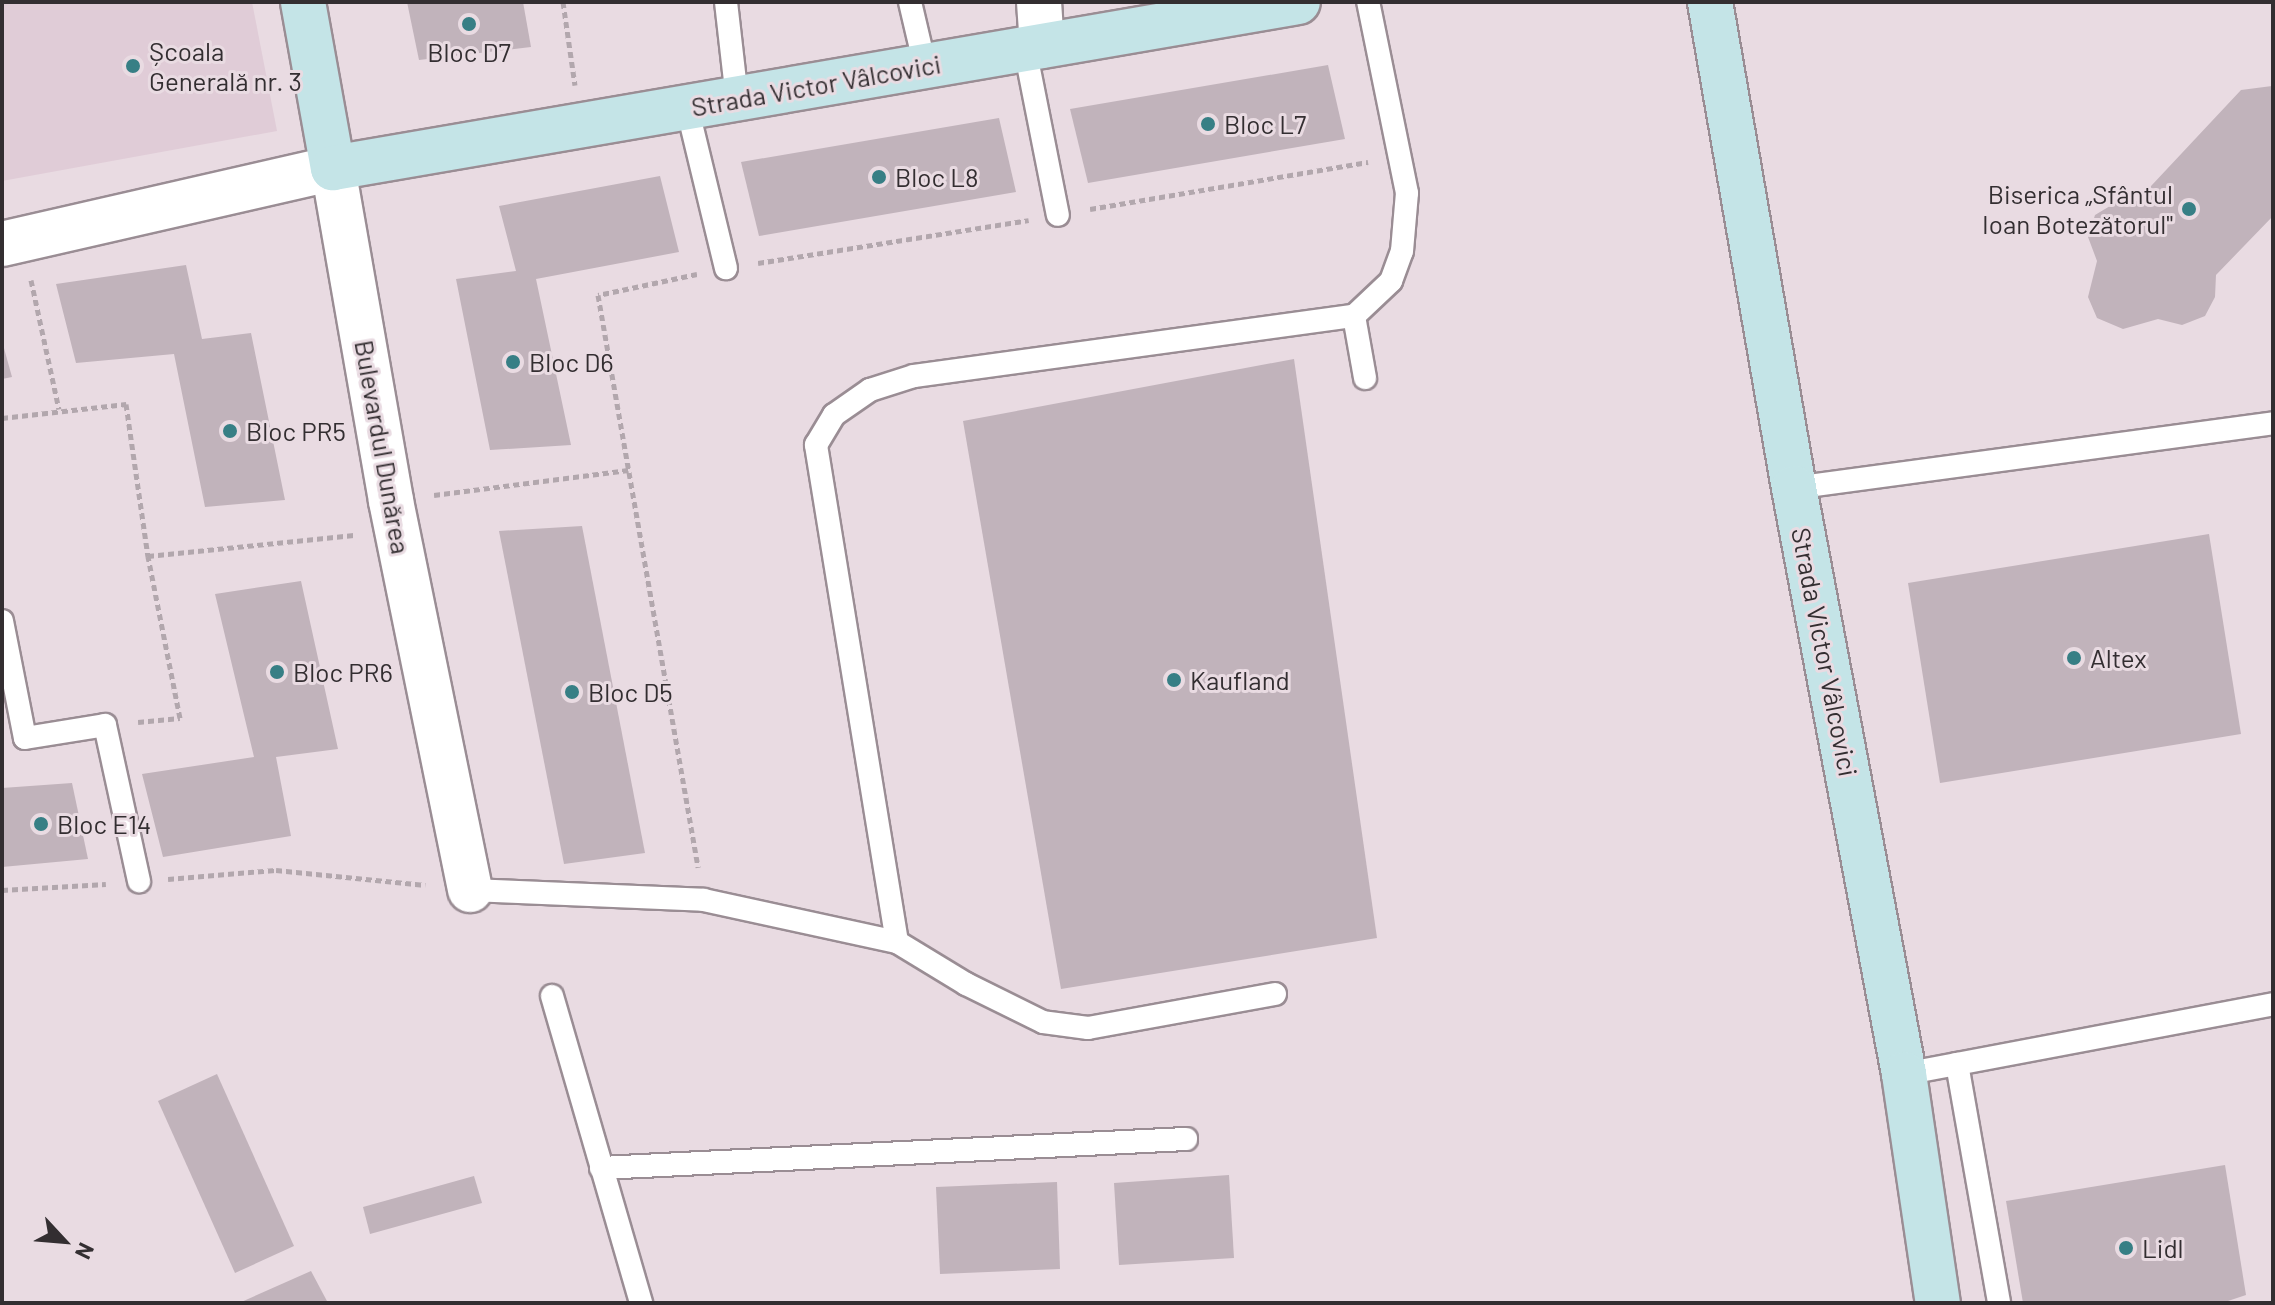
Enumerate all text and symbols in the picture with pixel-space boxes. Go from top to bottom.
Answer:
marker: Bloc D7 [460,15,478,33]
place label: Școala Generală nr. 3 [149,35,302,96]
place label: Bloc D7 [427,36,511,68]
street label: Strada Victor Vâlcovici [689,48,943,122]
marker: Școala Generală nr. 3 [124,57,142,75]
place label: Bloc L7 [1224,108,1306,140]
marker: Bloc L7 [1199,115,1217,133]
place label: Bloc L8 [895,161,978,193]
marker: Bloc L8 [870,168,888,186]
place label: Biserica „Sfântul Ioan Botezătorul" [1982,178,2173,240]
marker: Biserica „Sfântul Ioan Botezătorul" [2180,200,2198,218]
street label: Bulevardul Dunărea [349,338,417,556]
place label: Bloc D6 [529,346,614,378]
marker: Bloc D6 [504,353,522,371]
place label: Bloc PR5 [246,415,346,447]
marker: Bloc PR5 [221,422,239,440]
street label: Strada Victor Vâlcovici [1786,525,1864,779]
place label: Altex [2090,642,2147,674]
marker: Altex [2065,649,2083,667]
place label: Bloc PR6 [293,656,393,688]
marker: Bloc PR6 [268,663,286,681]
place label: Kaufland [1190,664,1290,696]
marker: Kaufland [1165,671,1183,689]
place label: Bloc D5 [588,676,673,708]
marker: Bloc D5 [563,683,581,701]
place label: Bloc E14 [57,808,151,840]
marker: Bloc E14 [32,815,50,833]
north arrow [24,1201,104,1281]
place label: Lidl [2142,1232,2184,1264]
text: N [71,1239,100,1264]
marker: Lidl [2117,1239,2135,1257]

